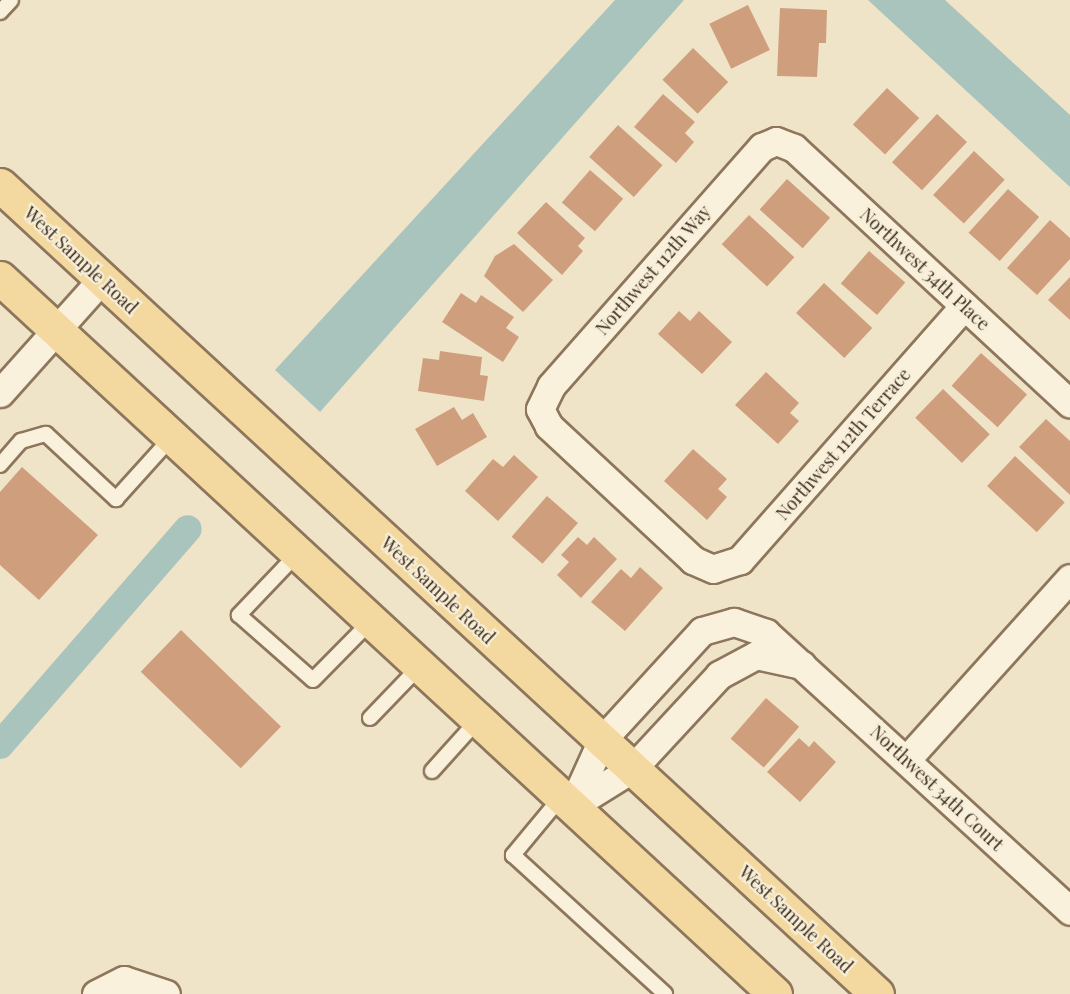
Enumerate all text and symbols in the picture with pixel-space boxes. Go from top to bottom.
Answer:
street label: Northwest 112th Way [591,200,715,340]
street label: West Sample Road [20,202,142,318]
street label: Northwest 34th Place [856,203,994,335]
street label: Northwest 112th Terrace [771,364,915,524]
street label: West Sample Road [377,532,499,648]
street label: Northwest 34th Court [866,721,1008,855]
street label: West Sample Road [735,861,857,977]

